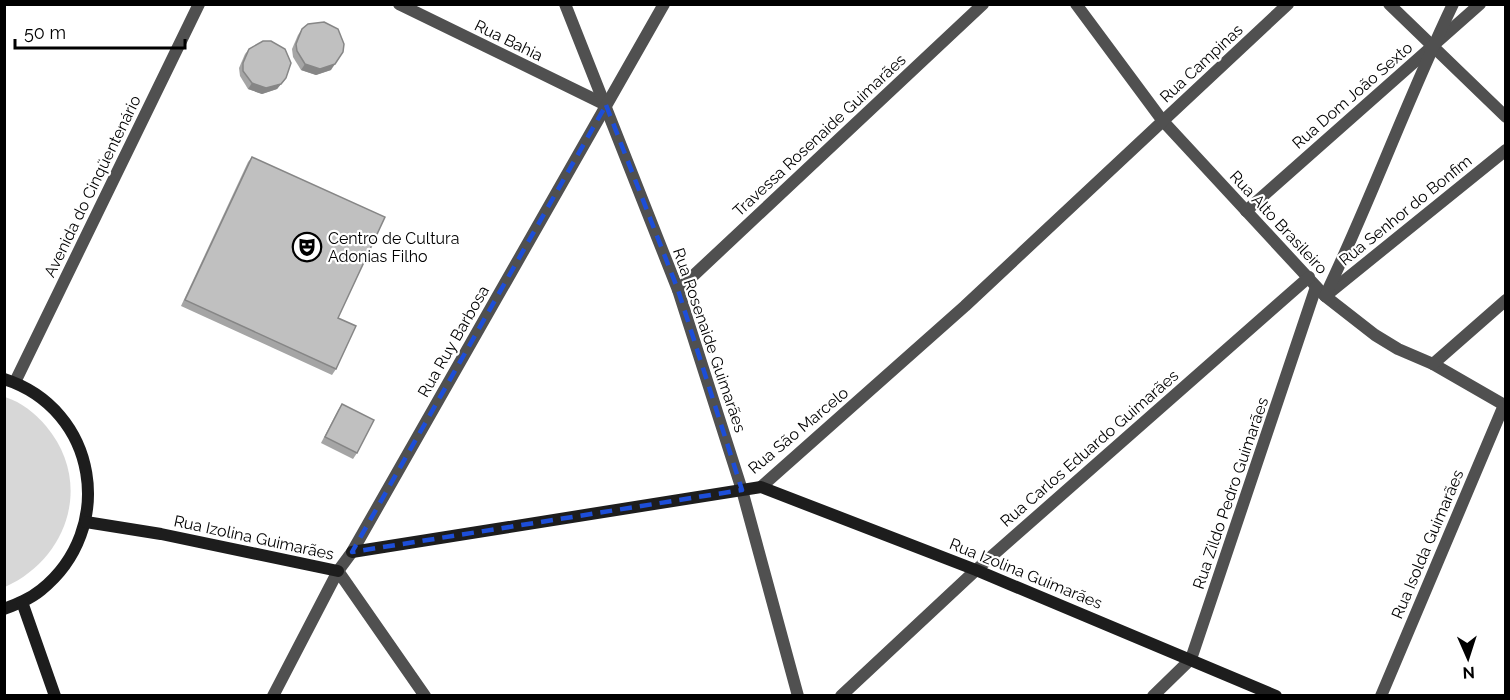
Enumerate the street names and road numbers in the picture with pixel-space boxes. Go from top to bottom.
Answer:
street label: Rua Bahia [472,16,546,65]
street label: Rua Campinas [1156,20,1247,107]
street label: Rua Dom João Sexto [1288,38,1416,153]
street label: Travessa Rosenaide Guimarães [729,50,910,221]
street label: Avenida do Cinqüentenário [40,92,145,280]
street label: Rua Senhor do Bonfim [1335,151,1475,270]
street label: Rua Alto Brasileiro [1226,167,1331,278]
street label: Rua Rosenaide Guimarães [669,245,750,435]
street label: Rua Ruy Barbosa [414,282,493,400]
street label: Rua Carlos Eduardo Guimarães [996,366,1182,531]
street label: Rua São Marcelo [744,383,852,478]
street label: Rua Zildo Pedro Guimarães [1189,395,1272,592]
street label: Rua Isolda Guimarães [1387,467,1468,622]
street label: Rua Izolina Guimarães [172,511,336,564]
street label: Rua Izolina Guimarães [947,534,1105,613]

